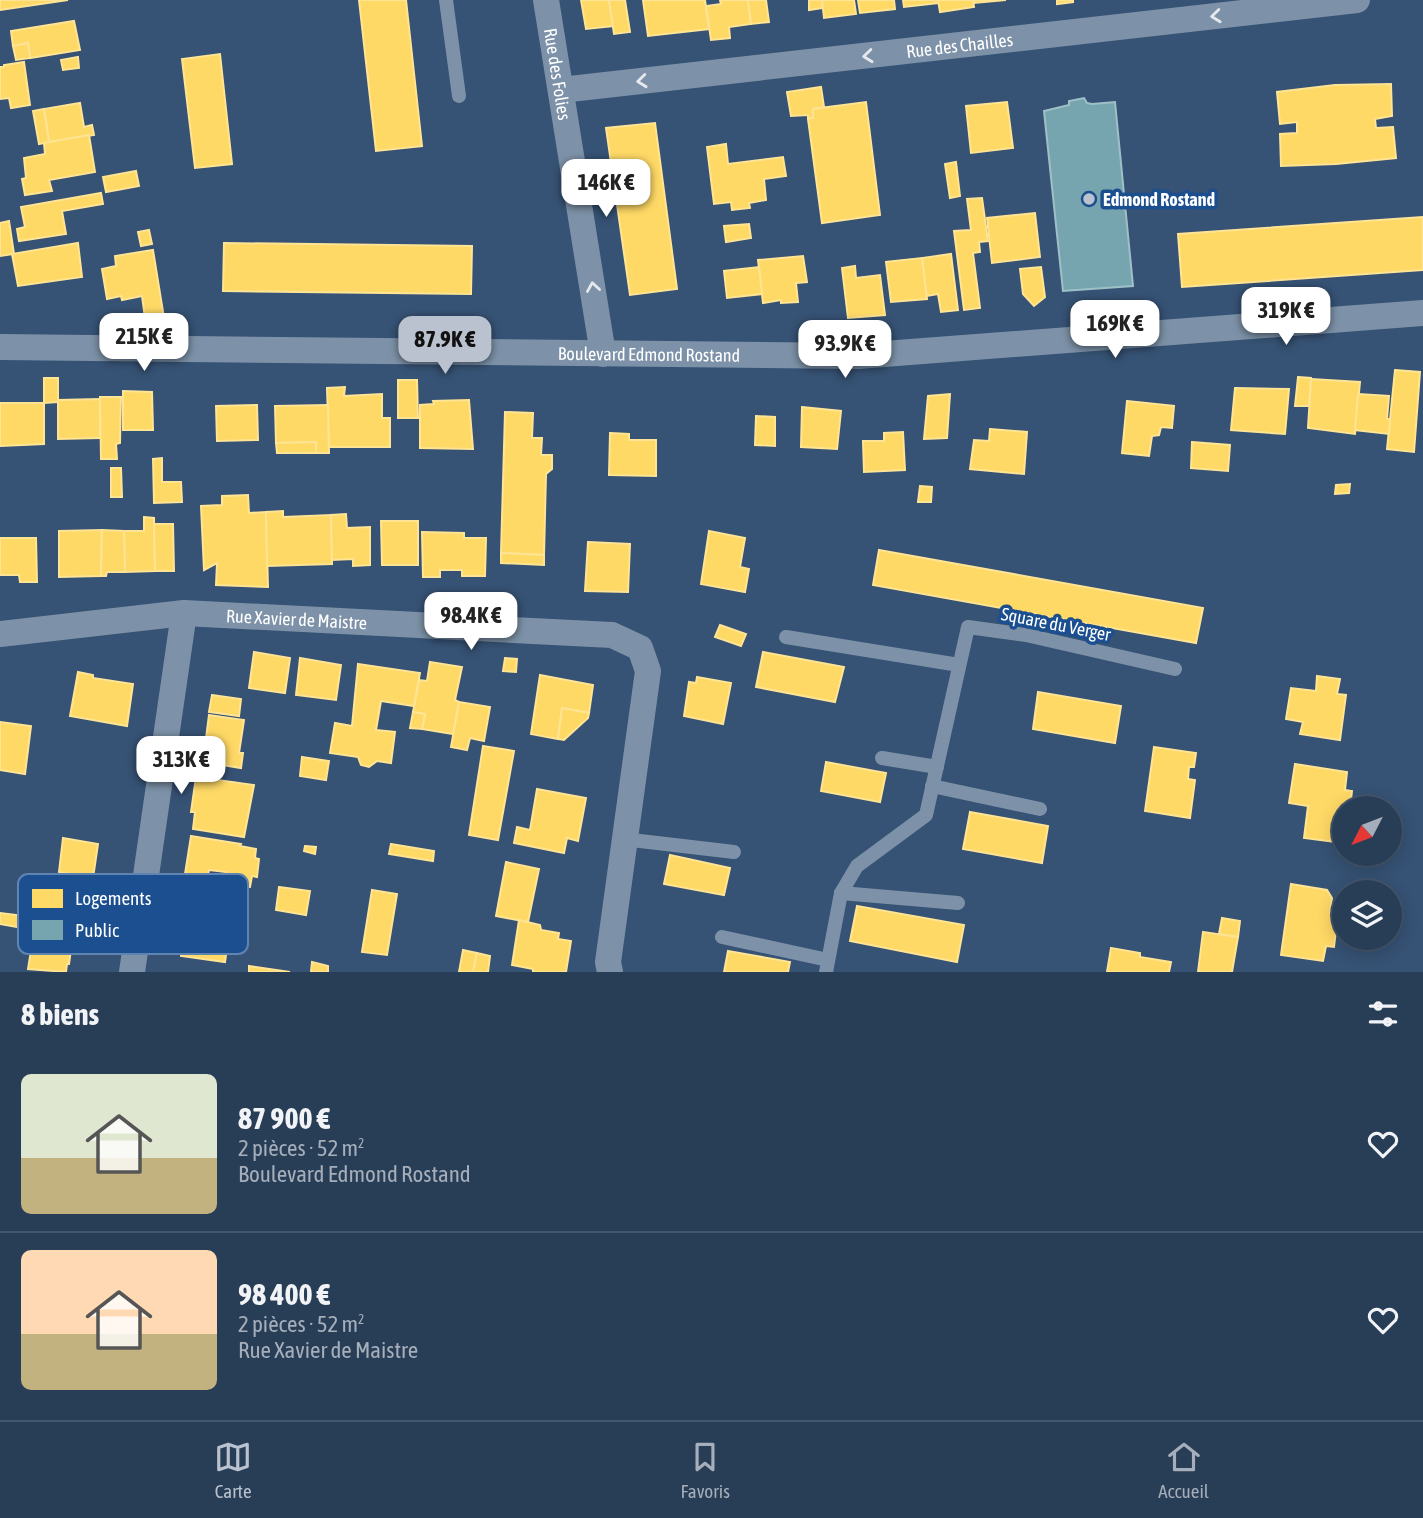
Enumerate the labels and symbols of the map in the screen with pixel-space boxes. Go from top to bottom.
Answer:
one-way arrow [1210,8,1221,23]
street label: Rue des Folies [540,27,576,122]
street label: Rue des Chailles [905,28,1014,61]
one-way arrow [862,48,874,63]
one-way arrow [636,74,648,89]
pin: 146K € [549,160,663,219]
place label: Edmond Rostand [1103,189,1215,210]
marker: Edmond Rostand [1081,191,1097,207]
one-way arrow [586,281,601,293]
pin: 319K € [1229,288,1343,347]
pin: 169K € [1058,300,1172,360]
pin: 215K € [87,314,201,373]
pin: 87.9K € [380,316,510,376]
pin: 93.9K € [780,320,910,380]
street label: Boulevard Edmond Rostand [558,342,740,365]
pin: 98.4K € [406,592,536,652]
street label: Square du Verger [1000,603,1113,645]
street label: Rue Xavier de Maistre [226,605,368,633]
pin: 313K € [124,736,238,796]
north arrow [1332,796,1402,866]
legend [18,874,248,954]
text: Logements [75,887,152,909]
text: Public [75,919,120,941]

